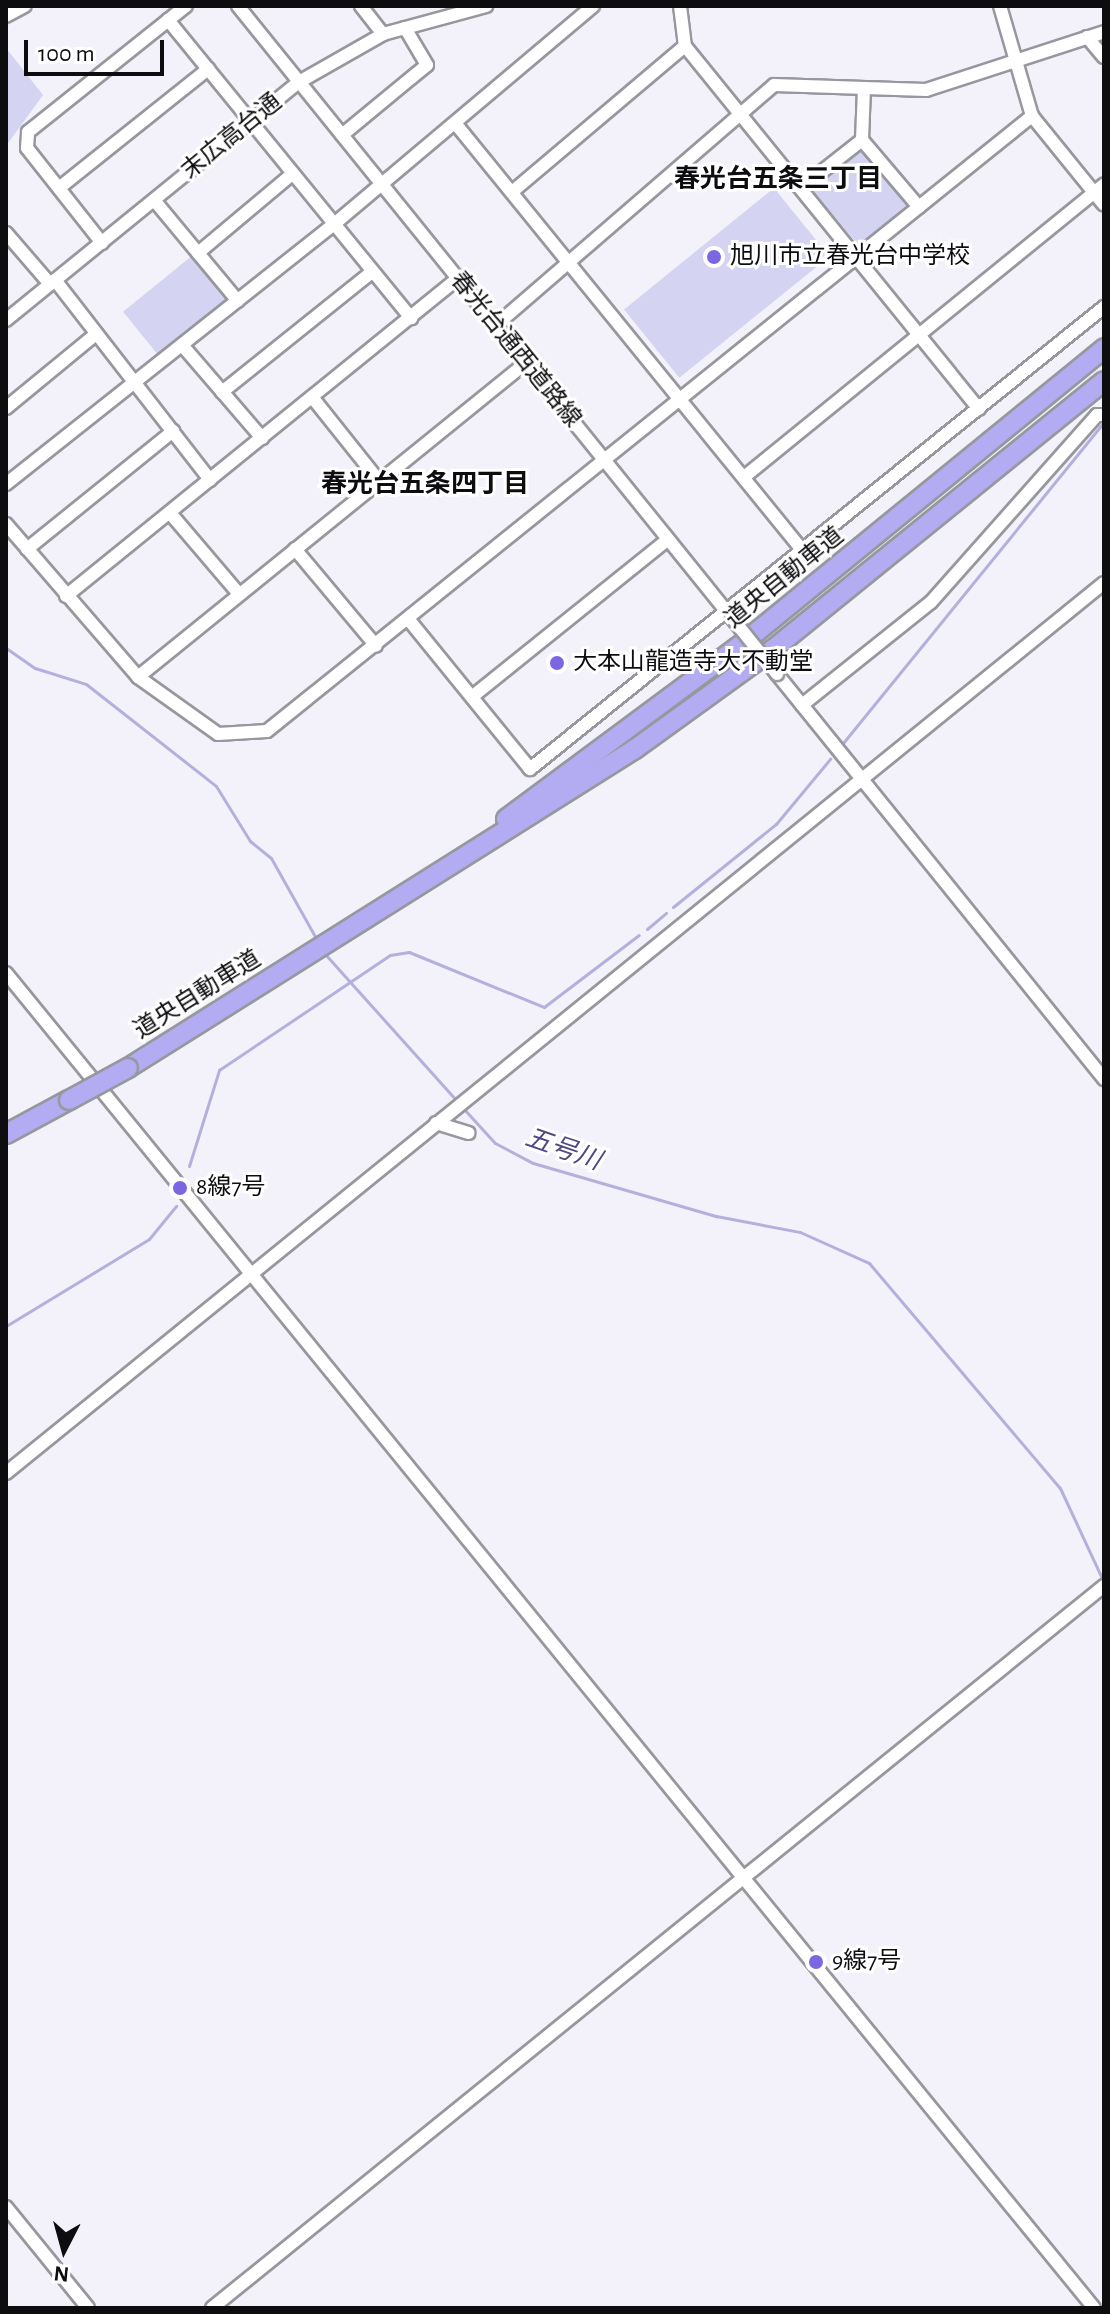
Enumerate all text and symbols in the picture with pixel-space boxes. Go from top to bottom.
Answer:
scale bar [28,24,168,74]
text: 100 m [38,42,95,66]
street label: 末広高台通 [176,88,288,186]
district label: 春光台五条三丁目 [674,164,882,196]
place label: 旭川市立春光台中学校 [730,243,970,271]
marker: 旭川市立春光台中学校 [705,248,723,266]
street label: 春光台通西道路線 [443,266,587,434]
district label: 春光台五条四丁目 [321,469,529,501]
street label: 道央自動車道 [720,521,850,635]
place label: 大本山龍造寺大不動堂 [573,649,813,677]
marker: 大本山龍造寺大不動堂 [548,654,566,672]
street label: 道央自動車道 [129,945,267,1045]
water label: 五号川 [521,1123,605,1177]
place label: 8線7号 [196,1174,265,1202]
marker: 8線7号 [171,1179,189,1197]
place label: 9線7号 [832,1948,901,1976]
marker: 9線7号 [807,1953,825,1971]
north arrow [24,2210,104,2290]
text: N [53,2262,70,2286]

